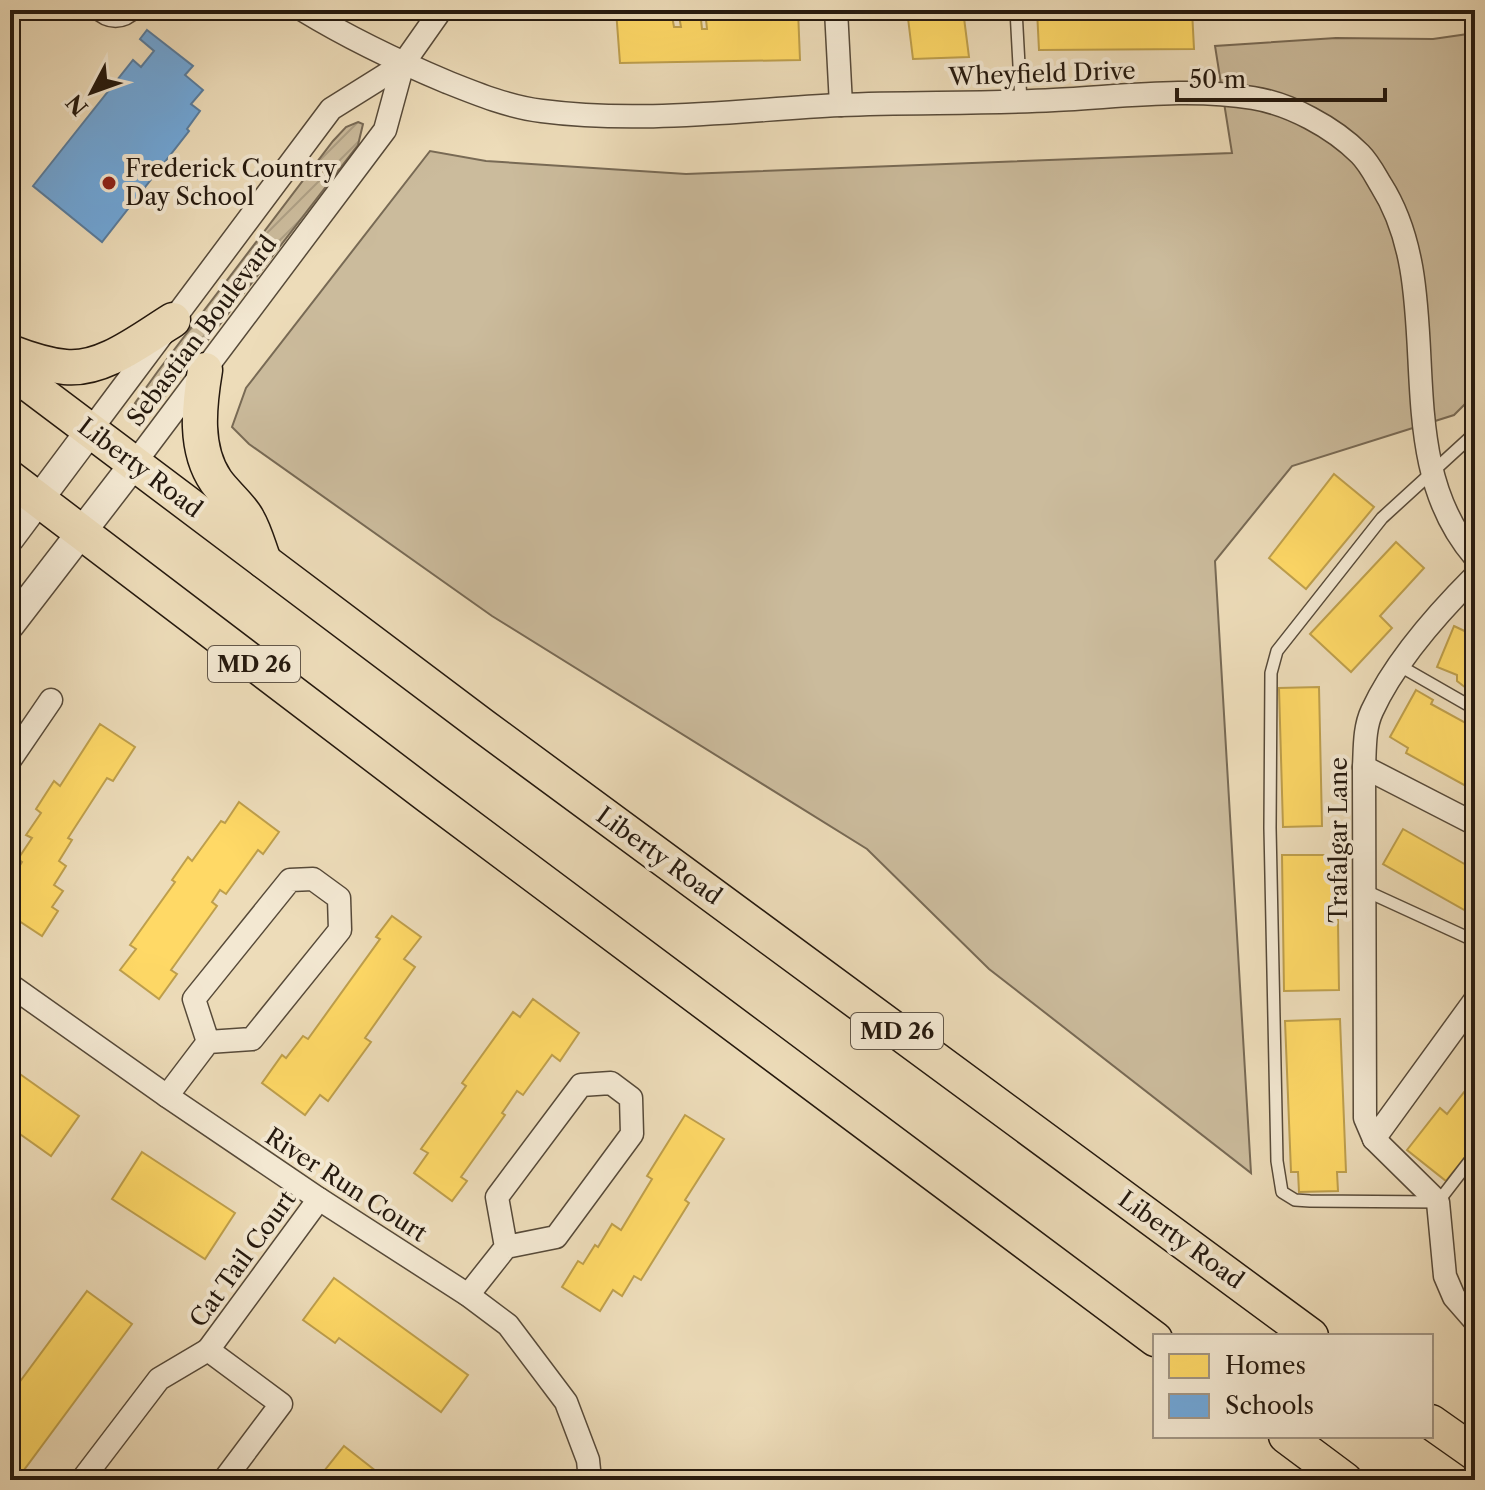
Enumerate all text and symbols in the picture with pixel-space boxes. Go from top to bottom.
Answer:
north arrow [52,52,132,132]
scale bar [1177,52,1385,102]
street label: Wheyfield Drive [947,56,1136,91]
text: 50 m [1189,65,1246,94]
text: N [61,89,94,121]
place label: Frederick Country Day School [125,154,337,211]
marker: Frederick Country Day School [100,174,118,192]
street label: Sebastian Boulevard [121,229,283,432]
street label: Liberty Road [73,412,208,524]
road number: MD 26 [208,646,300,682]
street label: Trafalgar Lane [1324,757,1353,923]
street label: Liberty Road [591,800,728,911]
road number: MD 26 [851,1013,943,1049]
street label: River Run Court [260,1122,433,1248]
street label: Liberty Road [1113,1184,1250,1295]
street label: Cat Tail Court [183,1185,302,1332]
legend [1153,1334,1433,1438]
text: Homes [1225,1351,1306,1380]
text: Schools [1225,1391,1314,1420]

